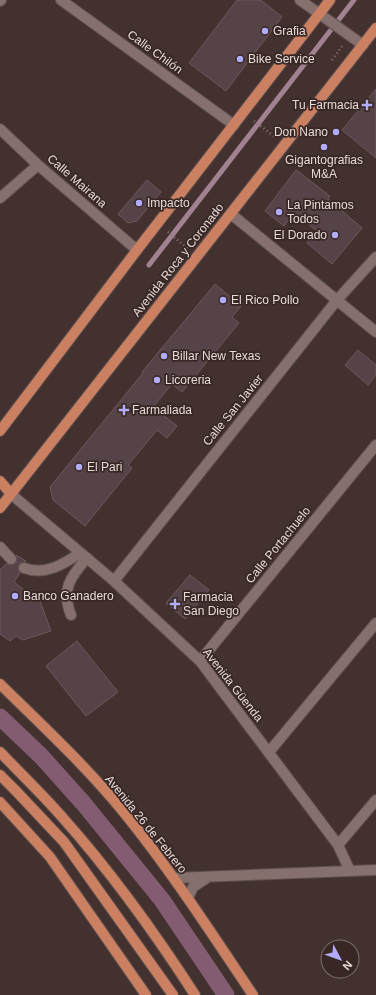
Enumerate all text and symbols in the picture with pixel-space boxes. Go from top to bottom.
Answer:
place label: Grafia [273,24,306,38]
marker: Grafia [260,26,270,36]
street label: Calle Chilón [125,27,185,77]
place label: Bike Service [248,52,315,66]
marker: Bike Service [235,54,245,64]
place label: Tu Farmacia [292,98,359,112]
marker: Tu Farmacia [362,100,372,110]
place label: Don Nano [274,125,328,139]
marker: Don Nano [331,127,341,137]
marker: Gigantografias M&A [319,142,329,152]
street label: Calle Mairana [44,151,110,211]
place label: Gigantografias M&A [285,153,363,181]
place label: Impacto [147,196,190,210]
marker: Impacto [134,198,144,208]
place label: La Pintamos Todos [287,198,354,226]
street label: Avenida Roca y Coronado [129,200,227,319]
marker: La Pintamos Todos [274,207,284,217]
place label: El Dorado [274,228,327,242]
marker: El Dorado [330,230,340,240]
place label: El Rico Pollo [231,293,299,307]
marker: El Rico Pollo [218,295,228,305]
place label: Billar New Texas [172,349,260,363]
marker: Billar New Texas [159,351,169,361]
street label: Calle San Javier [200,372,266,448]
place label: Licoreria [165,373,211,387]
marker: Licoreria [152,375,162,385]
place label: Farmaliada [132,403,192,417]
marker: Farmaliada [119,405,129,415]
place label: El Pari [87,460,122,474]
marker: El Pari [74,462,84,472]
street label: Calle Portachuelo [243,504,313,586]
place label: Banco Ganadero [23,589,114,603]
place label: Farmacia San Diego [183,590,239,618]
marker: Banco Ganadero [10,591,20,601]
marker: Farmacia San Diego [170,599,180,609]
street label: Avenida Güenda [200,646,266,725]
street label: Avenida 26 de Febrero [102,772,190,876]
north arrow [320,939,360,979]
text: N [340,959,355,973]

